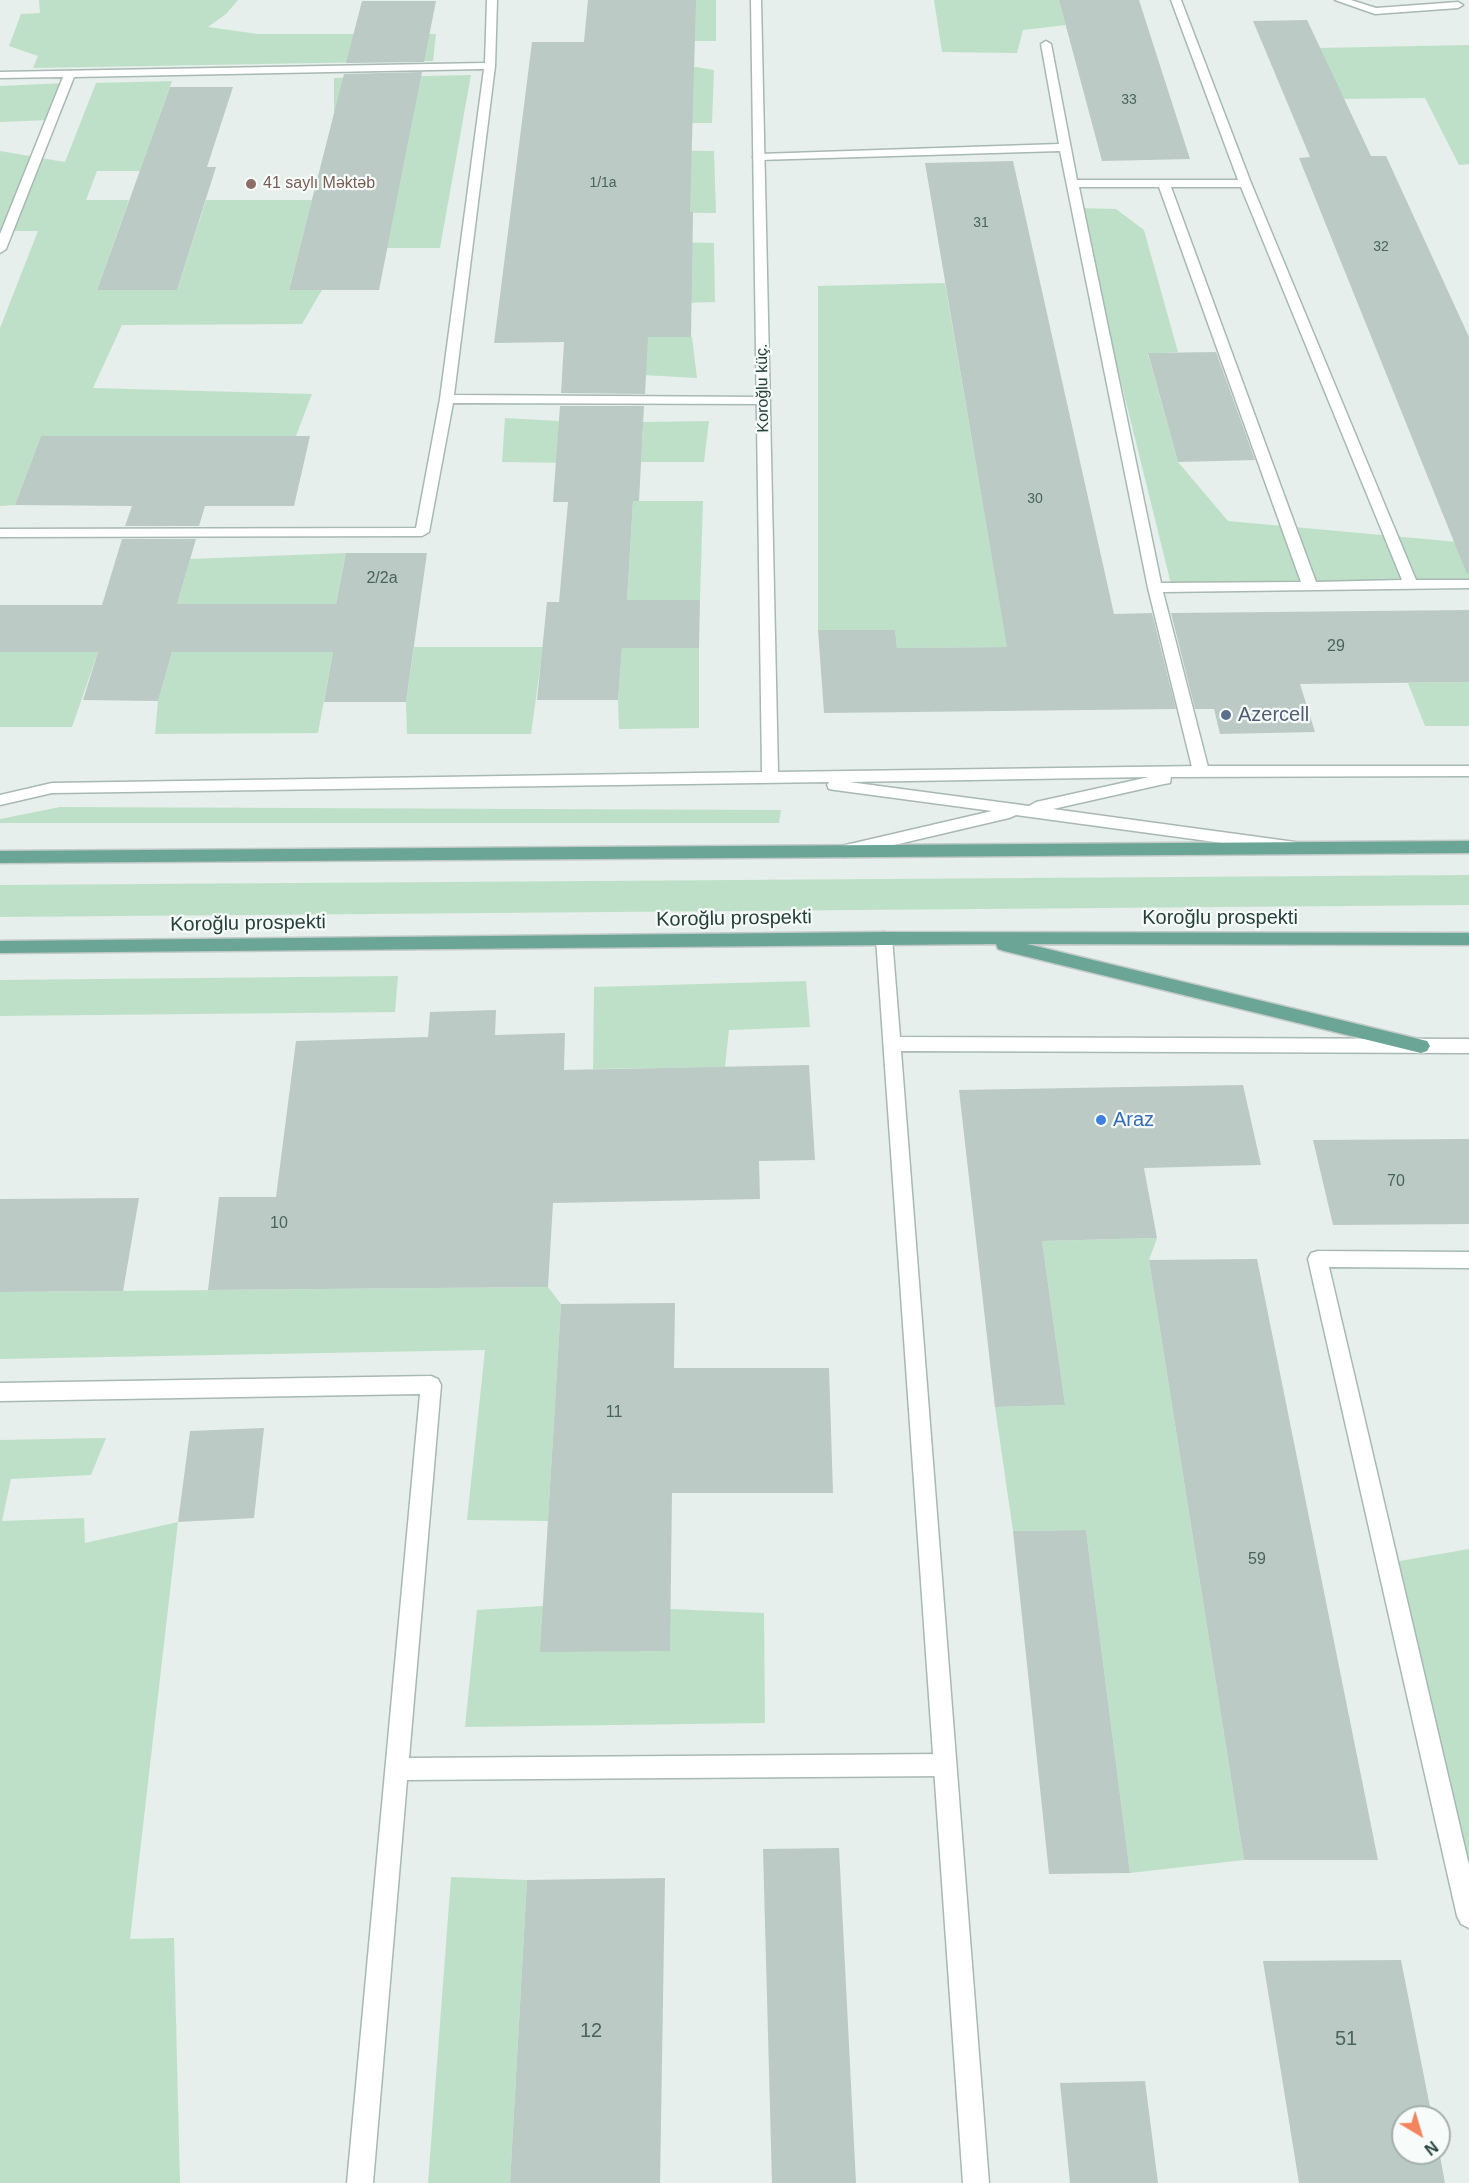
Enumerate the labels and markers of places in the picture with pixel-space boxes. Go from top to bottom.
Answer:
place label: 41 saylı Məktəb [263,174,375,194]
marker: 41 saylı Məktəb [244,177,258,191]
place label: Azercell [1238,703,1309,727]
marker: Azercell [1219,708,1233,722]
place label: Araz [1113,1108,1154,1132]
marker: Araz [1094,1113,1108,1127]

